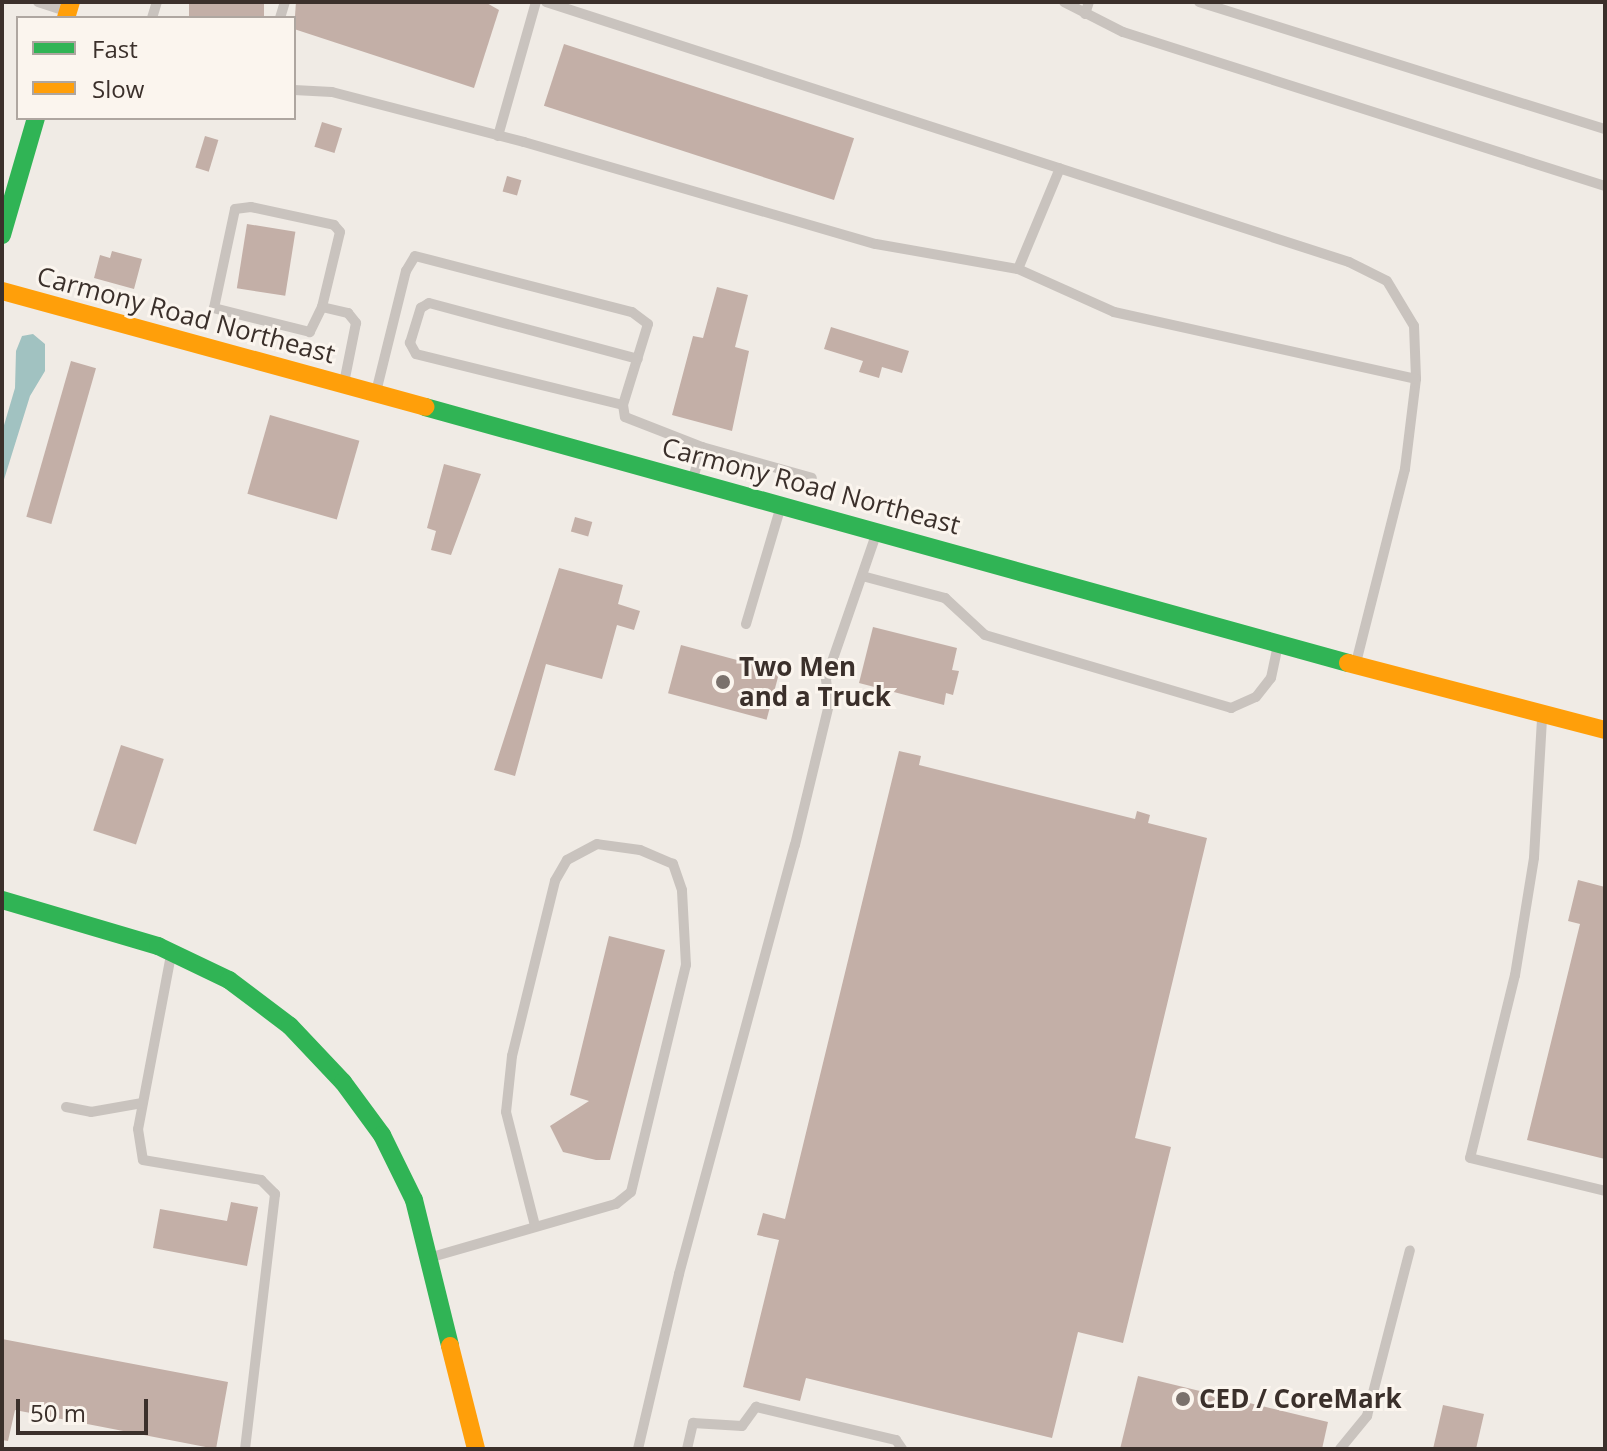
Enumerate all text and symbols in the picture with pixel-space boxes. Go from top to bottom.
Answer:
legend [16,16,296,120]
text: Fast [92,32,138,65]
text: Slow [92,72,144,105]
street label: Carmony Road Northeast [33,260,339,370]
street label: Carmony Road Northeast [658,431,964,541]
place label: Two Men and a Truck [739,651,891,712]
marker: Two Men and a Truck [714,673,732,691]
scale bar [20,1383,152,1433]
place label: CED / CoreMark [1199,1383,1402,1415]
marker: CED / CoreMark [1174,1390,1192,1408]
text: 50 m [30,1396,86,1429]

